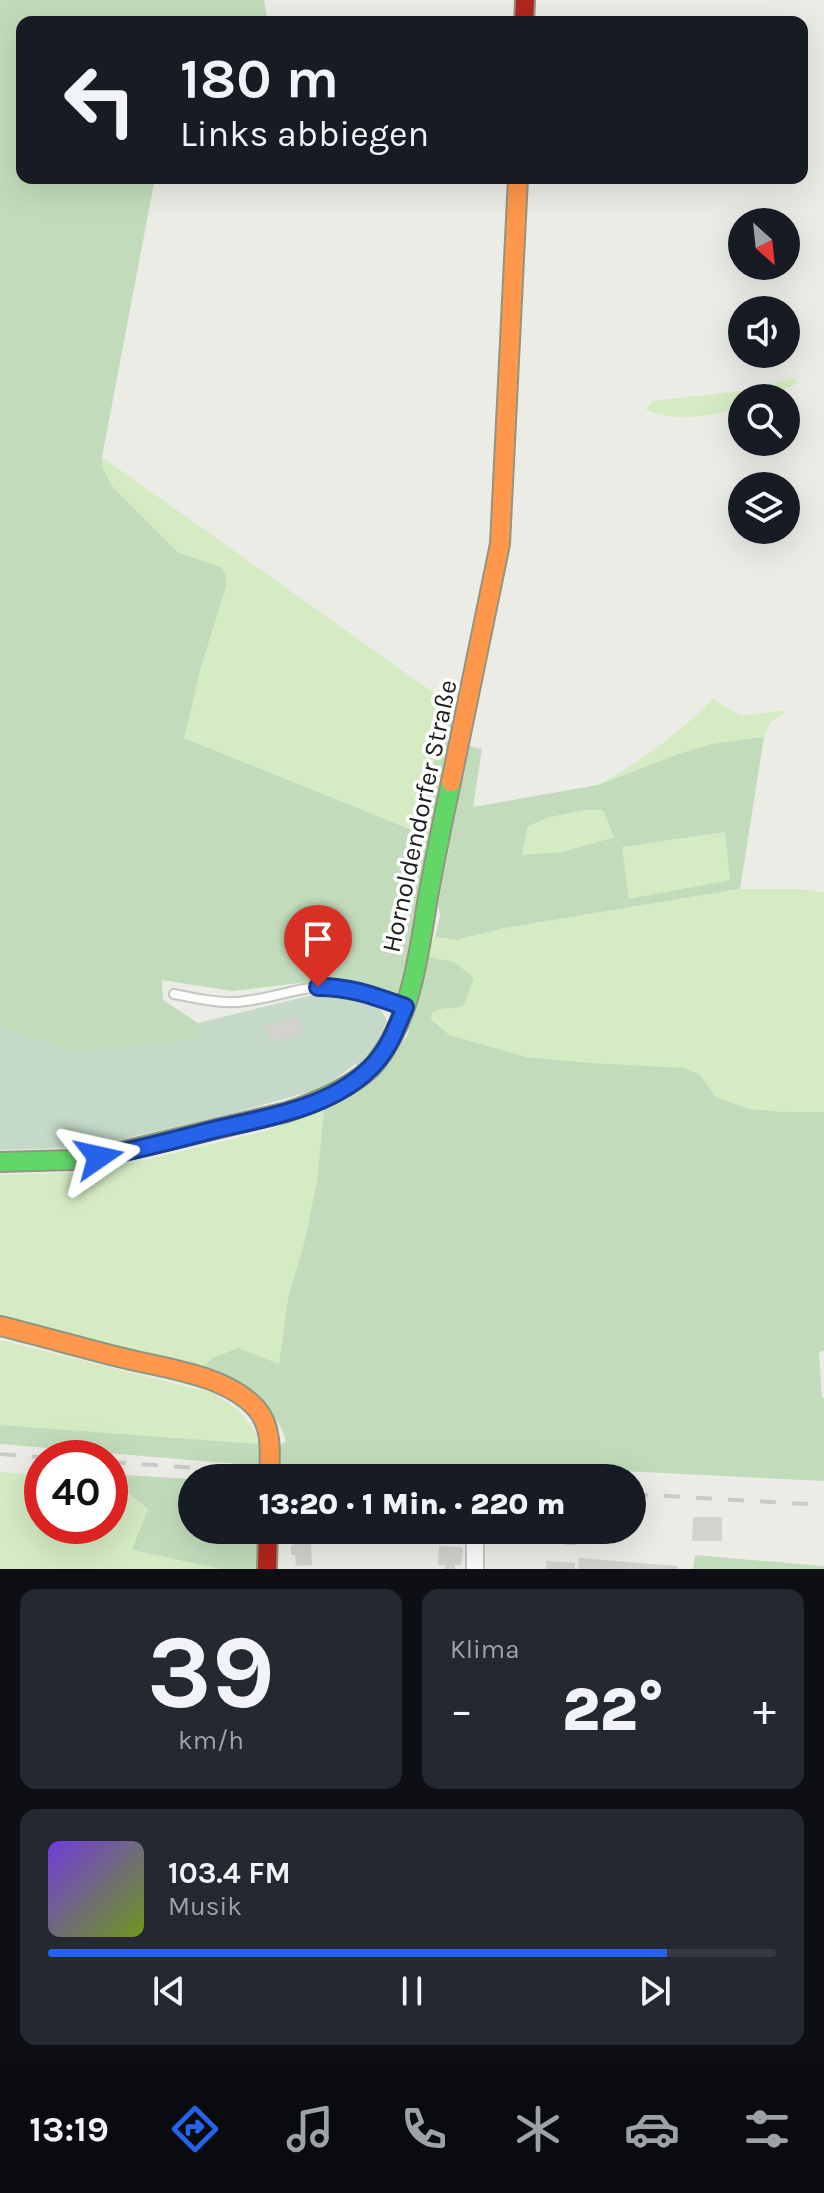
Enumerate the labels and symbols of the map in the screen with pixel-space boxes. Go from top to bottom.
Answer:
north arrow [728,208,800,280]
street label: Hornoldendorfer Straße [375,677,464,955]
pin [284,905,352,987]
position arrow [57,1115,141,1199]
speed limit sign: 40 [24,1440,128,1544]

